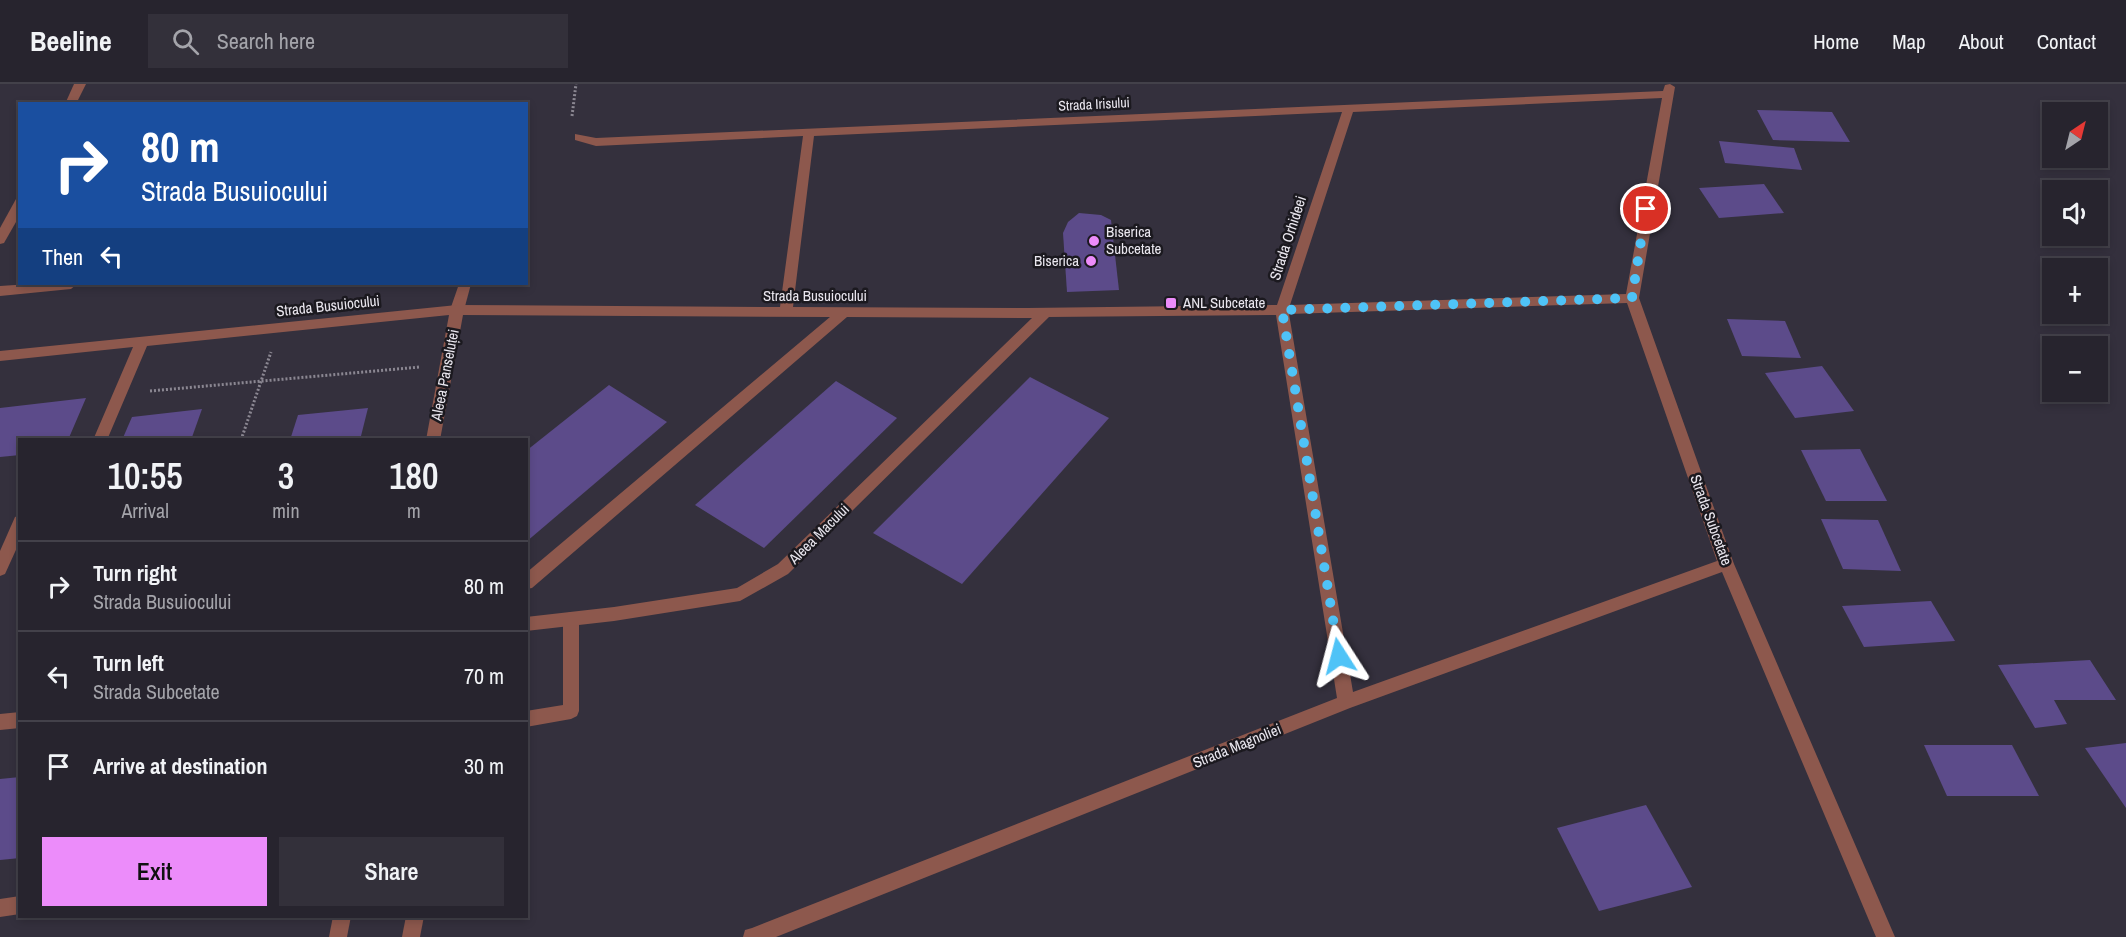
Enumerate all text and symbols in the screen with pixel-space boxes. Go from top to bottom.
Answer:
search box [148,14,568,68]
text: Beeline [30,22,112,60]
icon: search [169,25,202,58]
text: Search here [217,26,315,56]
text: Home [1813,27,1859,56]
text: Map [1892,27,1926,56]
text: About [1959,27,2004,56]
text: Contact [2037,27,2096,56]
street label: Strada Irisului [1058,93,1130,115]
north arrow [2042,102,2108,168]
map controls [2042,102,2108,402]
text: 80 m [141,119,220,175]
icon: right [42,126,120,204]
text: Strada Busuiocului [141,173,328,209]
button: sound [2042,180,2108,246]
pin [1620,183,1671,234]
icon: arrive [1629,192,1662,225]
street label: Strada Orhideei [1264,193,1311,283]
place label: Biserica Subcetate [1106,221,1162,259]
marker: Biserica Subcetate [1087,234,1101,248]
icon: left [95,240,128,273]
text: Then [42,242,83,272]
place label: Biserica [1034,250,1079,271]
marker: Biserica [1084,254,1098,268]
button: + [2042,258,2108,324]
street label: Strada Busuiocului [763,285,867,306]
street label: Strada Busuiocului [275,290,381,321]
place label: ANL Subcetate [1182,292,1265,313]
marker: ANL Subcetate [1164,296,1178,310]
street label: Aleea Panseluței [425,327,464,424]
button: − [2042,336,2108,402]
text: 10:55 [108,452,183,500]
text: 3 [278,452,294,500]
text: 180 [389,452,438,500]
street label: Strada Subcetate [1685,472,1738,568]
text: Arrival [121,497,169,524]
text: min [272,497,300,524]
text: m [407,497,421,524]
street label: Aleea Macului [783,499,854,569]
text: Turn right [93,558,177,588]
icon: right [42,570,75,603]
text: 80 m [464,571,504,601]
text: Strada Busuiocului [93,588,232,615]
position arrow [1307,624,1371,688]
text: Turn left [93,648,164,678]
icon: left [42,660,75,693]
text: 70 m [464,661,504,691]
text: Strada Subcetate [93,678,220,705]
street label: Strada Magnoliei [1189,718,1284,773]
icon: arrive [42,750,75,783]
text: Arrive at destination [93,751,267,781]
text: 30 m [464,751,504,781]
button: Exit [42,837,267,906]
button: Share [279,837,504,906]

